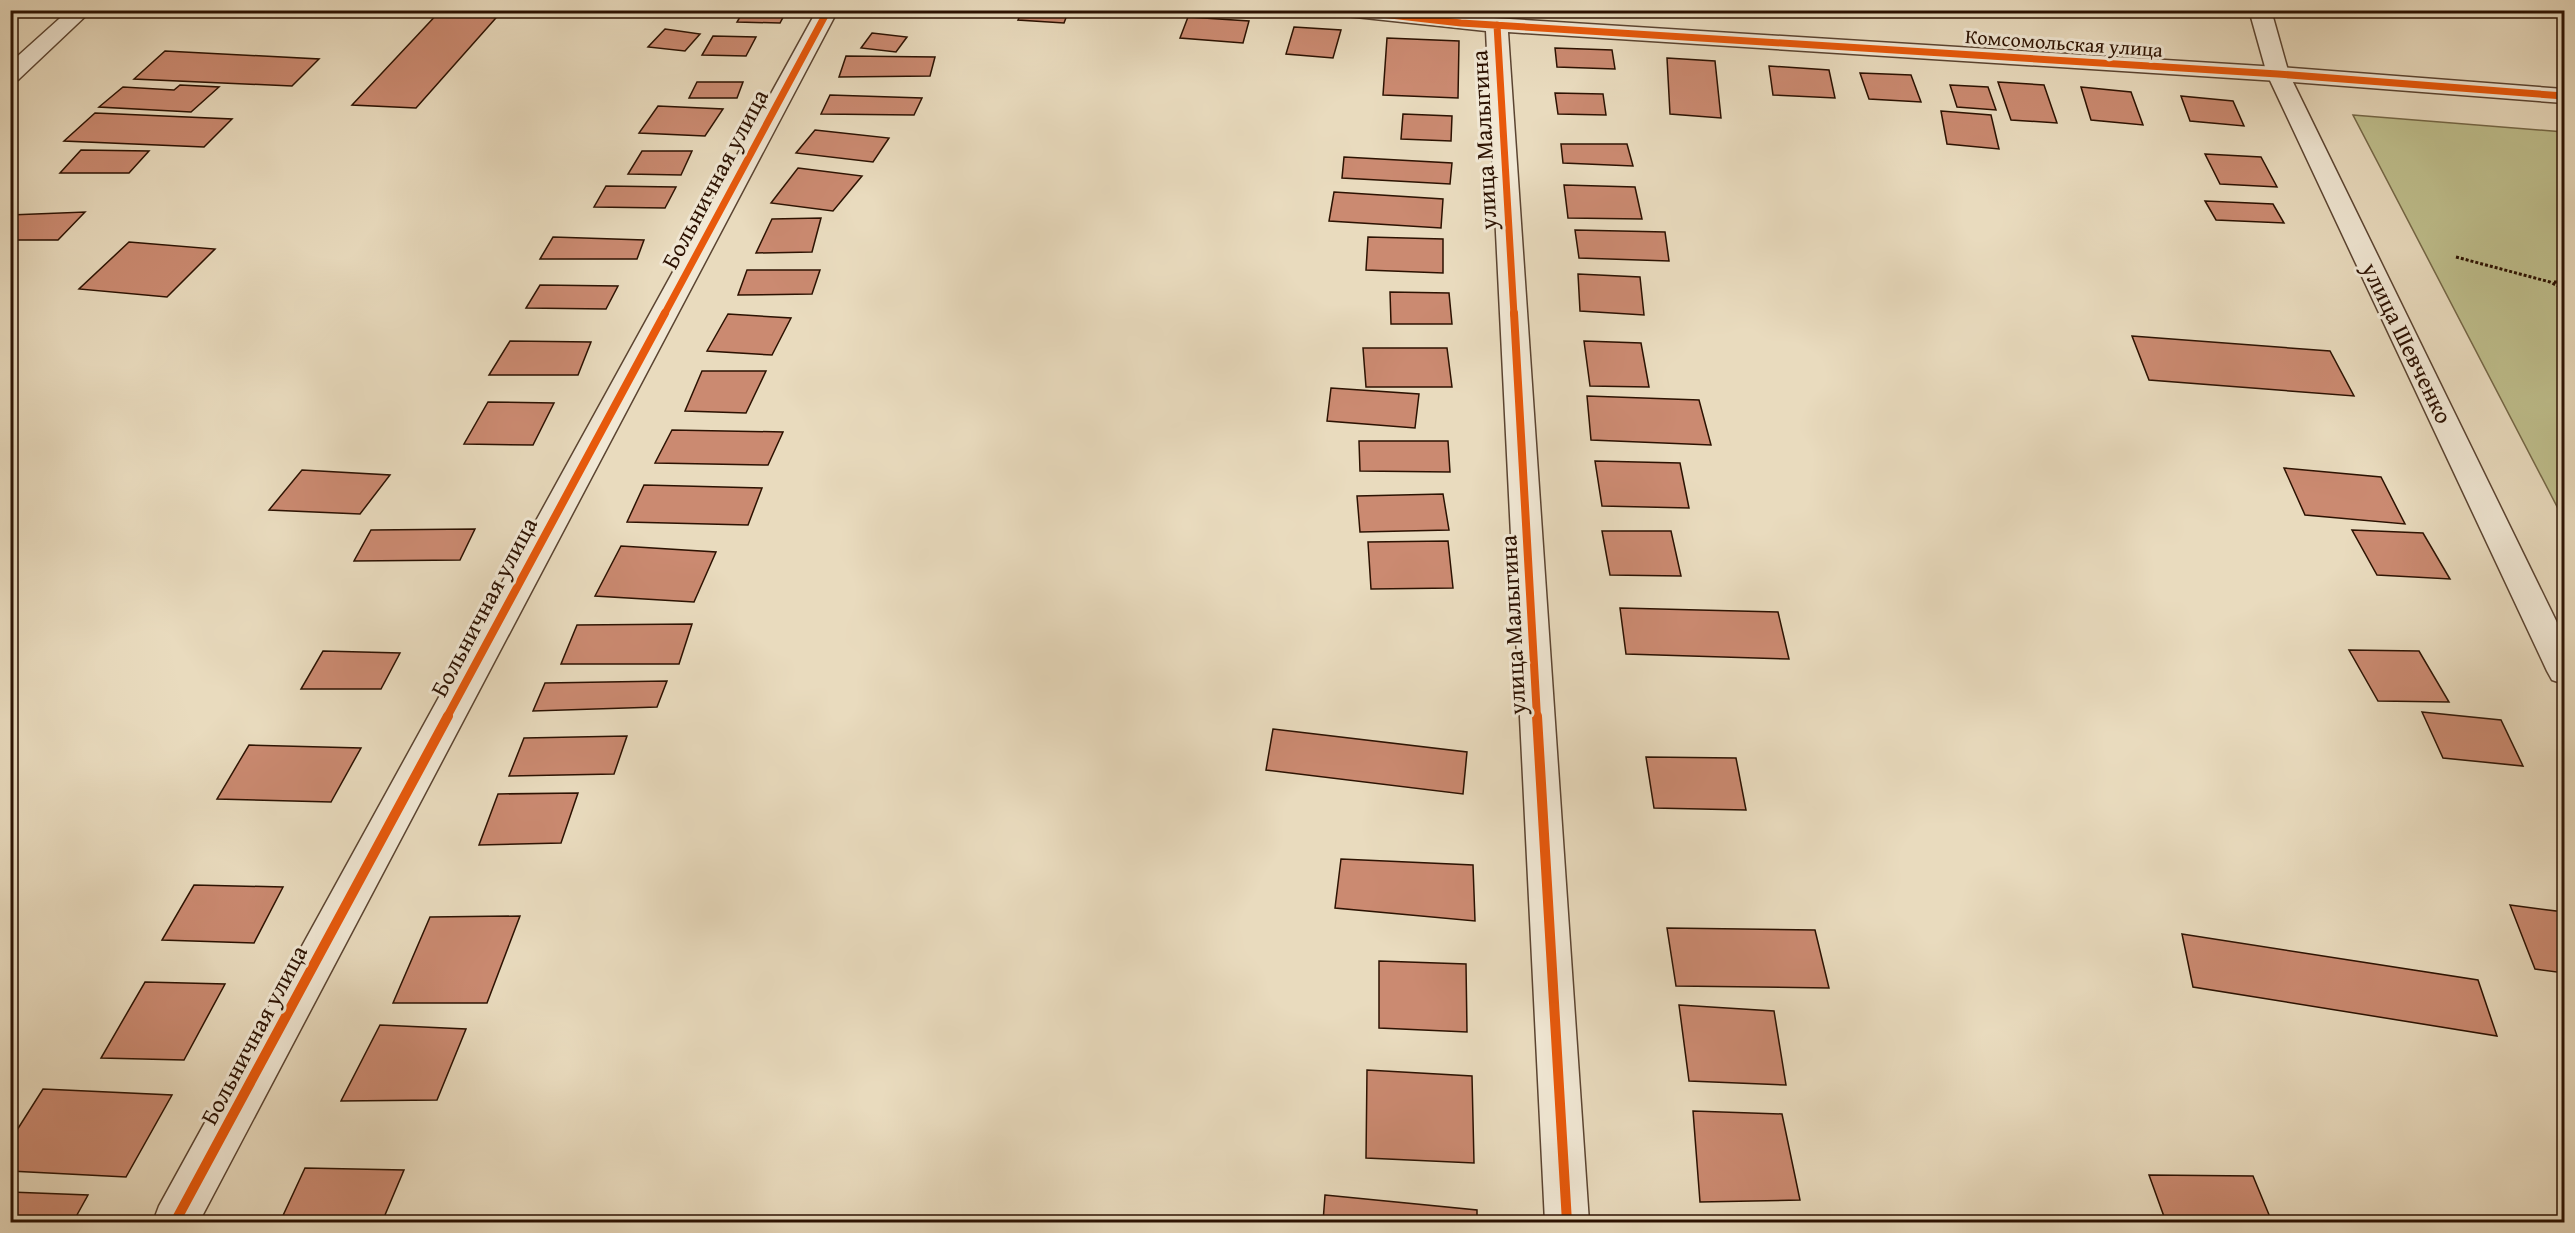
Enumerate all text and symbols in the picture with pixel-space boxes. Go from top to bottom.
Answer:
street label: Комсомольская улица [1964,21,2164,64]
street label: улица Малыгина [1461,49,1506,232]
street label: Больничная улица [652,82,777,275]
street label: улица Шевченко [2353,255,2462,430]
street label: Больничная улица [421,510,546,703]
street label: улица Малыгина [1490,534,1535,717]
street label: Больничная улица [191,938,316,1131]

